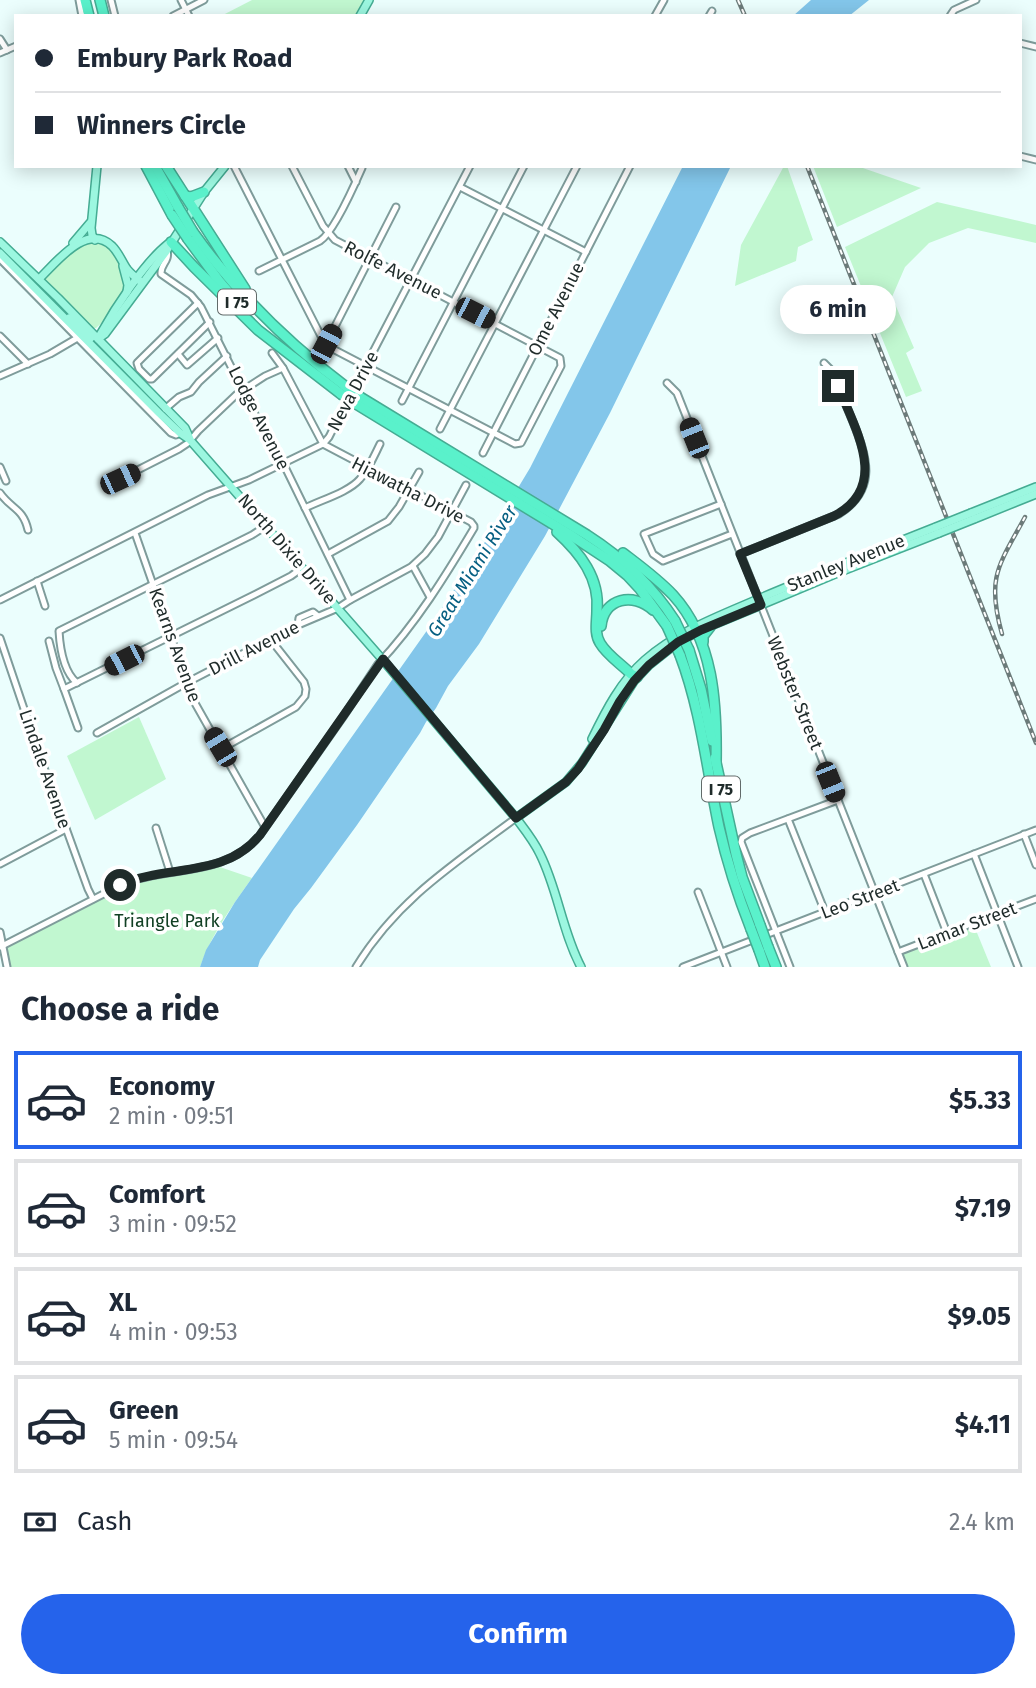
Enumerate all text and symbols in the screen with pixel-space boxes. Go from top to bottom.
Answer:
text: Embury Park Road [77,43,293,74]
text: Winners Circle [77,110,246,141]
street label: Rolfe Avenue [341,236,445,304]
street label: Ome Avenue [523,258,589,360]
callout: 6 min [780,284,896,334]
road number: I 75 [218,290,256,314]
car [452,294,499,332]
text: 6 min [809,295,867,323]
car [307,321,346,367]
street label: Neva Drive [323,347,383,435]
street label: Lodge Avenue [224,363,294,473]
route end [822,370,854,402]
car [677,415,712,461]
street label: Hiawatha Drive [348,452,468,528]
car [97,461,144,497]
street label: North Dixie Drive [233,489,341,609]
water label: Great Miami River [422,500,522,641]
street label: Stanley Avenue [784,529,908,597]
street label: Kearns Avenue [144,585,206,705]
street label: Drill Avenue [205,616,303,680]
street label: Webster Street [762,633,828,753]
car [101,641,148,679]
street label: Lindale Avenue [14,707,76,831]
car [201,724,240,770]
car [813,759,848,805]
road number: I 75 [702,776,740,802]
route start [104,869,136,901]
street label: Leo Street [818,874,903,924]
street label: Lamar Street [914,897,1020,955]
park label: Triangle Park [114,910,221,932]
text: Choose a ride [21,990,219,1028]
icon: car [25,1069,88,1132]
text: Economy [109,1071,215,1102]
text: $5.33 [949,1085,1011,1116]
text: 2 min · 09:51 [109,1102,234,1130]
icon: car [25,1177,88,1240]
text: Comfort [109,1179,205,1210]
text: $7.19 [955,1193,1011,1224]
text: 3 min · 09:52 [109,1210,237,1238]
icon: car [25,1285,88,1348]
text: XL [109,1287,137,1318]
text: $9.05 [948,1301,1011,1332]
text: 4 min · 09:53 [109,1318,238,1346]
icon: car [25,1393,88,1456]
text: Green [109,1395,179,1426]
text: $4.11 [955,1409,1011,1440]
text: 5 min · 09:54 [109,1426,238,1454]
icon: cash [21,1503,59,1541]
text: Cash [77,1506,133,1537]
text: 2.4 km [949,1508,1015,1536]
button: Confirm [21,1594,1015,1674]

